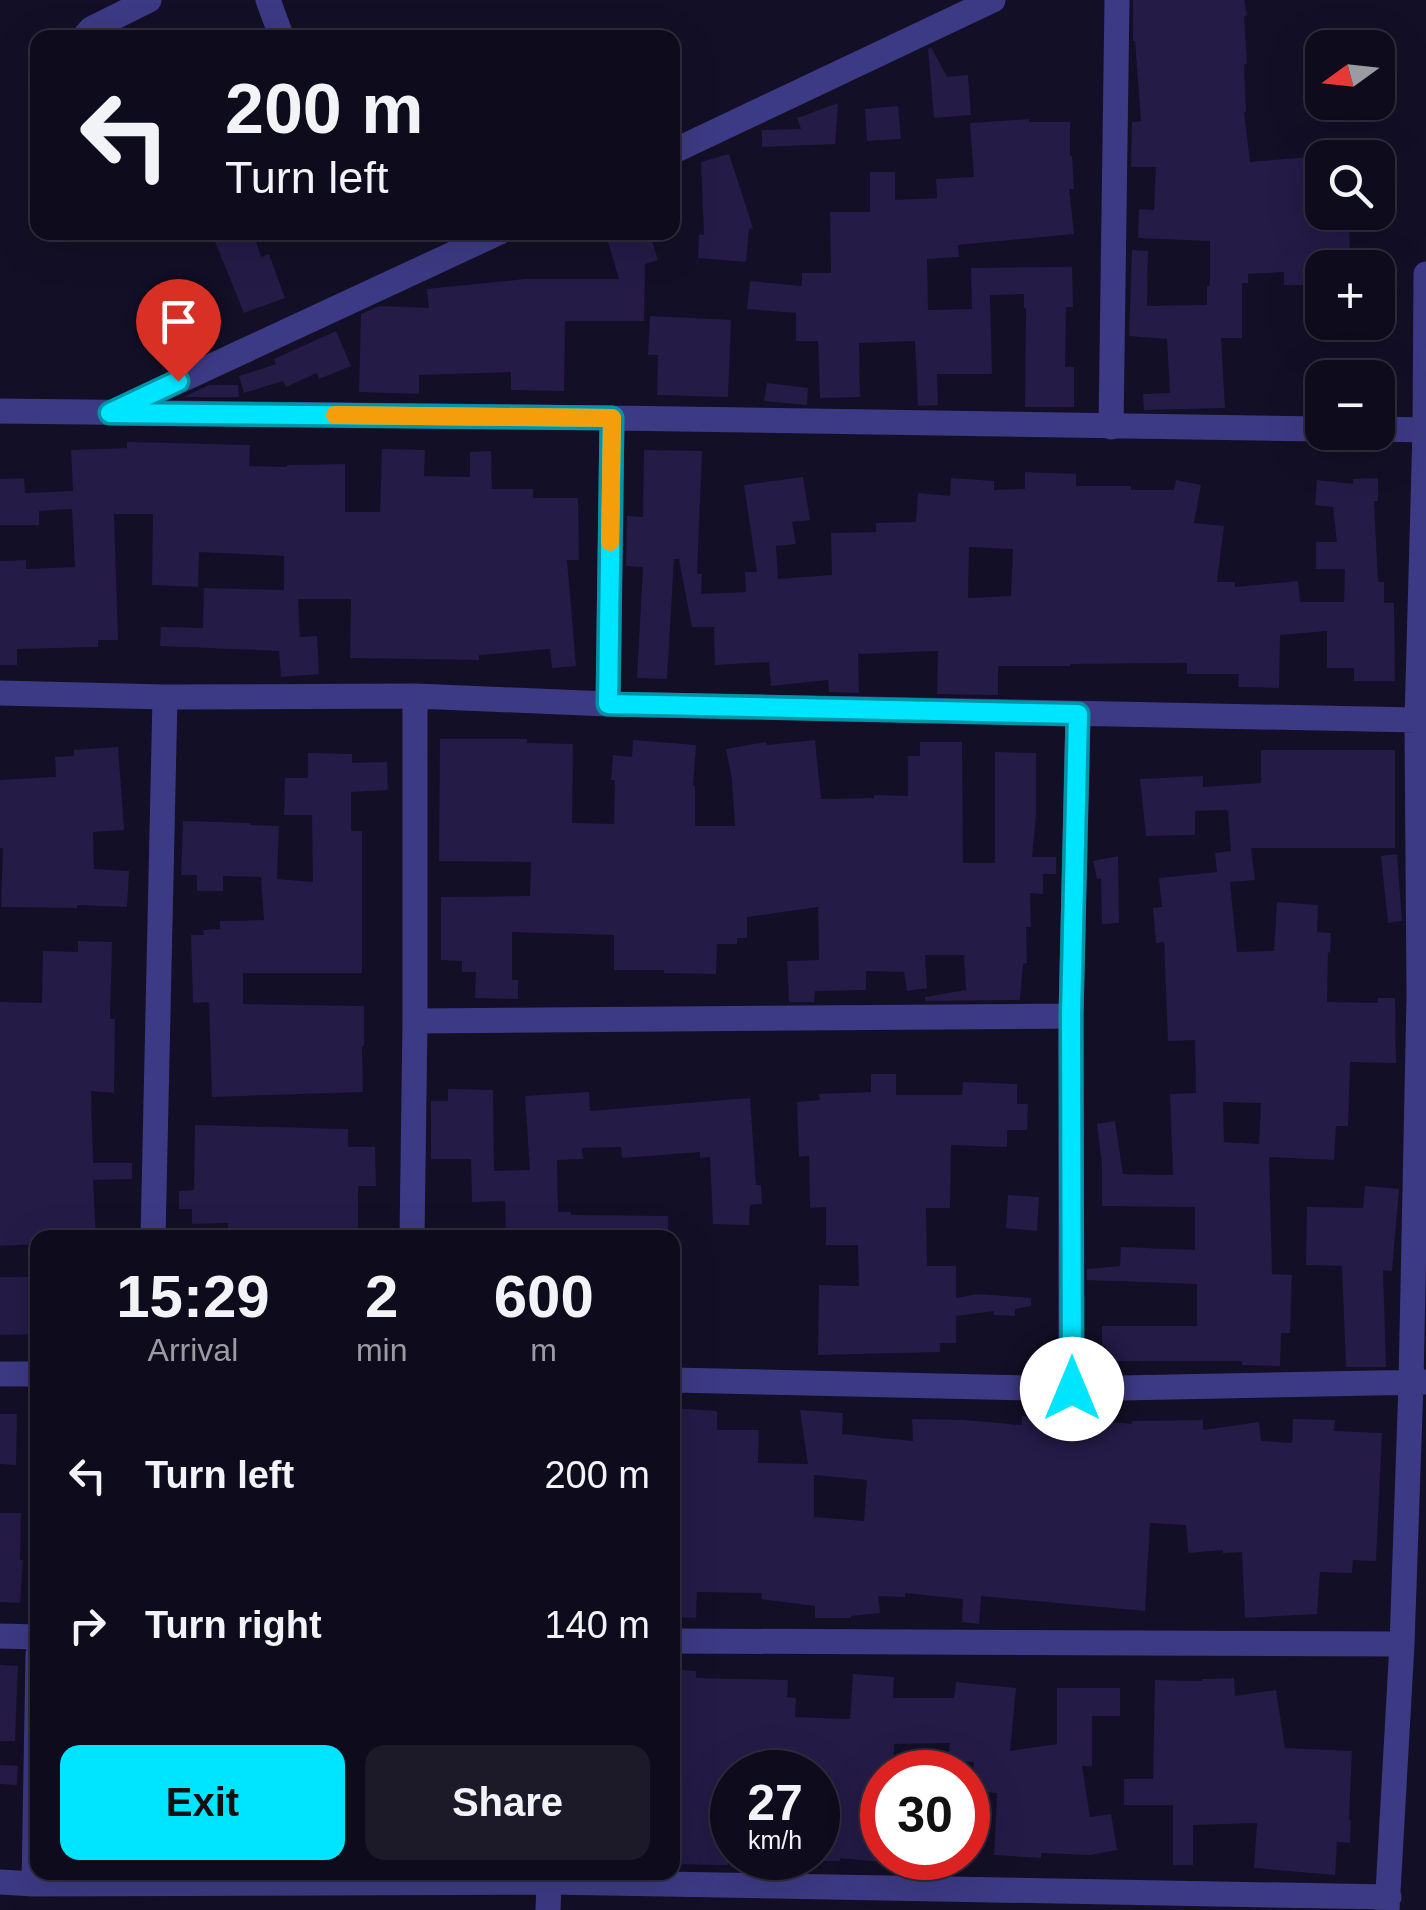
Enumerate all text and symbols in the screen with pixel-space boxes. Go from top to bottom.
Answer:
north arrow [1305,30,1395,120]
map controls [1305,30,1395,450]
icon: left [60,70,190,200]
text: 200 m [225,70,423,148]
button: search [1305,140,1395,230]
text: Turn left [225,152,388,203]
button: + [1305,250,1395,340]
pin [136,279,221,382]
icon: arrive [151,294,206,349]
button: − [1305,360,1395,450]
text: 15:29 [116,1263,270,1330]
text: 2 [365,1263,398,1330]
text: 600 [494,1263,594,1330]
text: Arrival [148,1332,238,1368]
text: min [356,1332,407,1368]
text: m [530,1332,557,1368]
position arrow [1020,1337,1124,1441]
icon: left [60,1448,115,1503]
text: Turn left [145,1454,294,1496]
text: 200 m [544,1454,650,1496]
icon: right [60,1598,115,1653]
text: Turn right [145,1604,322,1646]
text: 140 m [544,1604,650,1646]
button: Exit [60,1745,345,1860]
button: Share [365,1745,650,1860]
speed limit sign: 30 [860,1750,990,1880]
text: 27 [747,1775,803,1831]
text: km/h [748,1826,802,1854]

